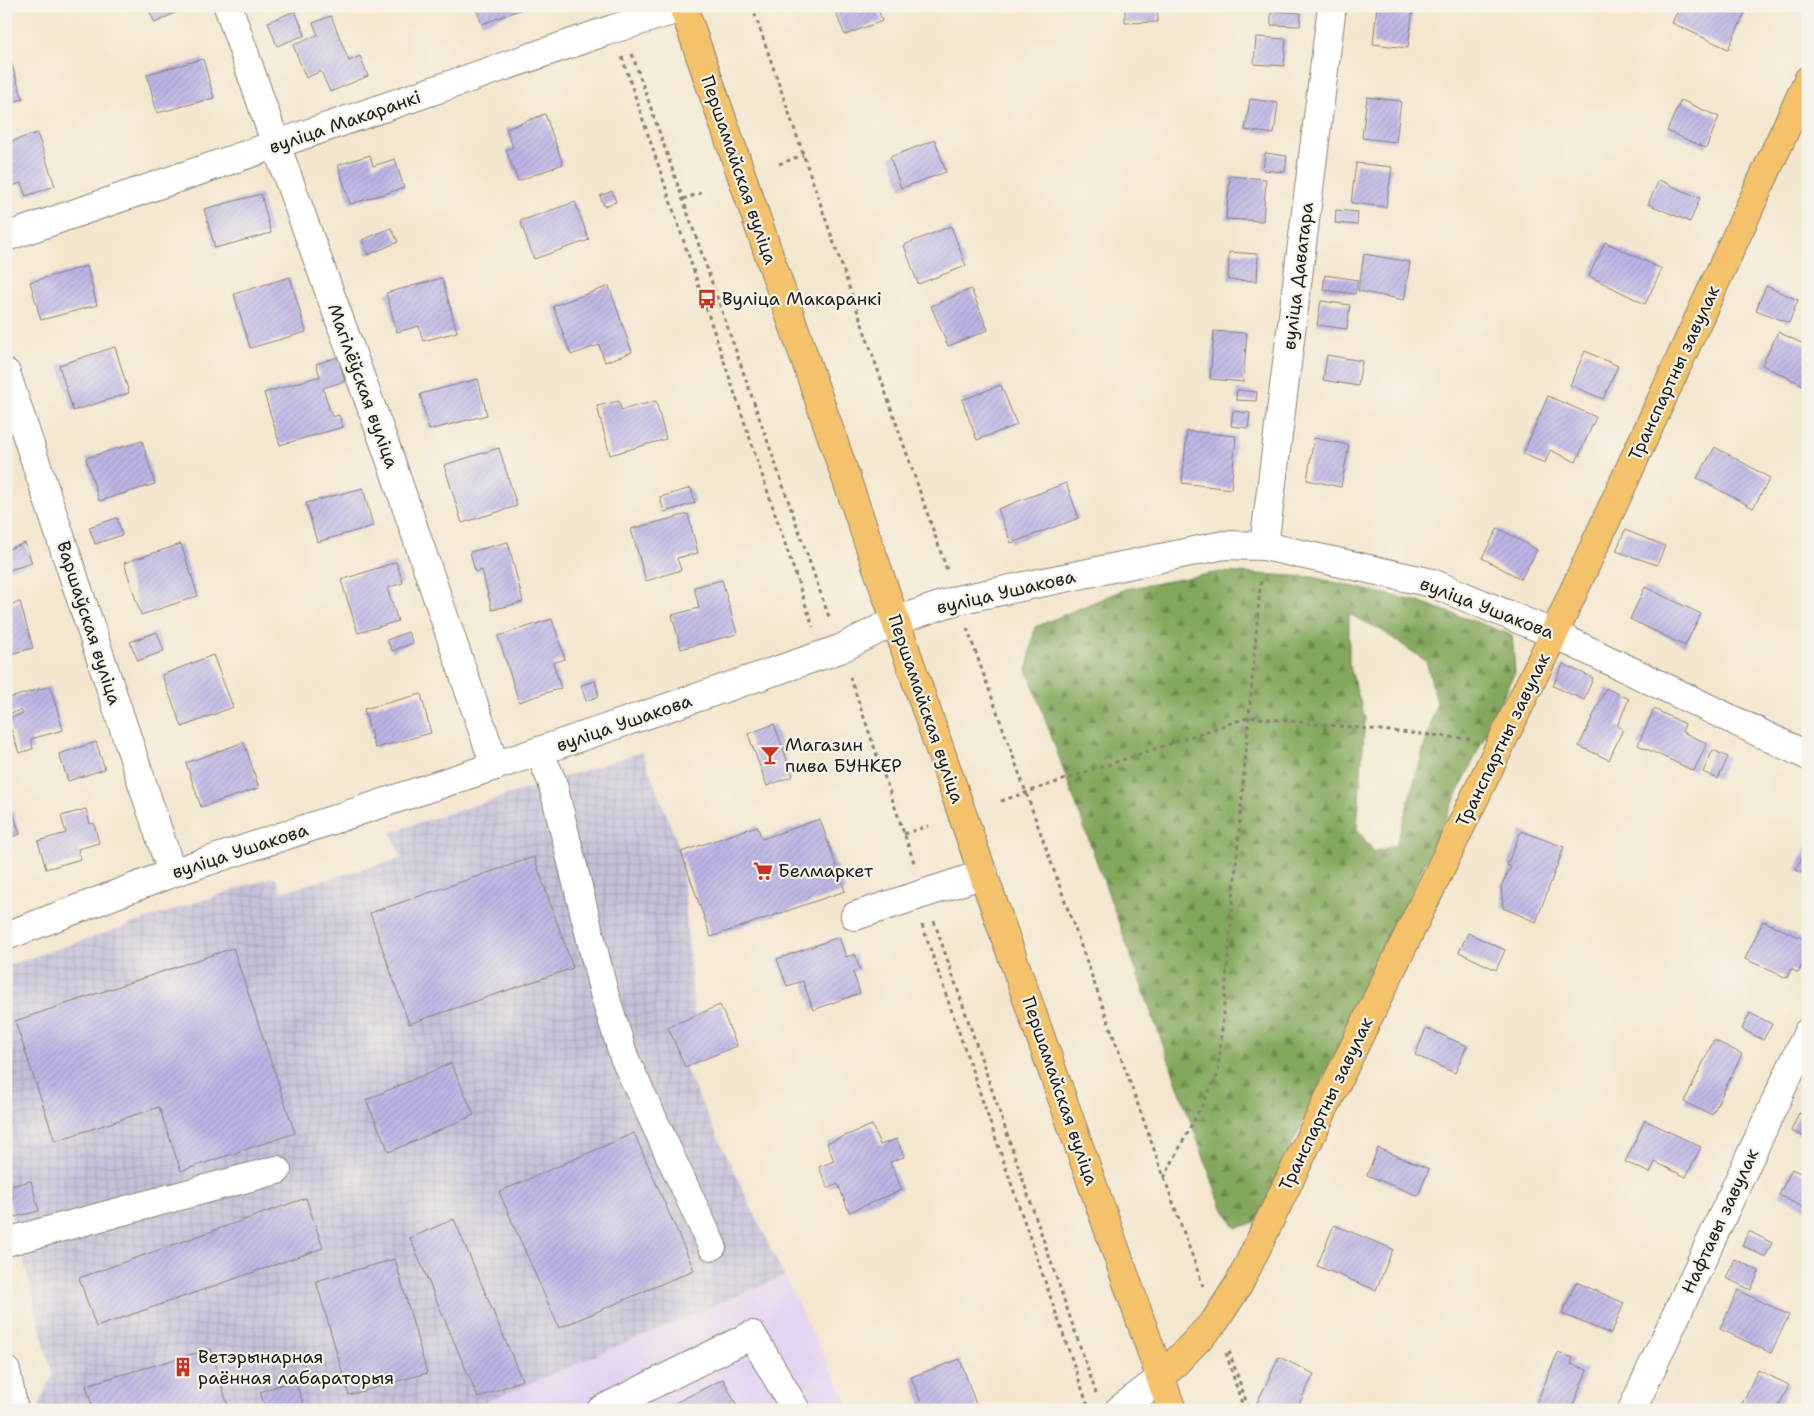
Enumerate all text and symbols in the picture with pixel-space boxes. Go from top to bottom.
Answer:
street label: Першамайская вуліца [695,72,783,268]
street label: вуліца Макаранкі [266,85,424,159]
street label: вуліца Даватара [1277,201,1319,351]
street label: Транспартны завулак [1623,281,1725,465]
place label: Вуліца Макаранкі [722,287,882,311]
bus stop icon: Вуліца Макаранкі [696,288,718,310]
street label: Магілёўская вуліца [322,300,404,472]
street label: Варшаўская вуліца [51,538,127,708]
street label: вуліца Ушакова [934,564,1078,620]
street label: вуліца Ушакова [1416,571,1558,645]
street label: Першамайская вуліца [882,611,970,807]
street label: Транспартны завулак [1450,649,1556,831]
street label: вуліца Ушакова [553,689,695,757]
place label: Магазин пива БУНКЕР [785,733,902,778]
bar icon: Магазин пива БУНКЕР [759,744,781,766]
street label: вуліца Ушакова [169,818,311,884]
place label: Белмаркет [778,859,874,883]
supermarket icon: Белмаркет [752,860,774,882]
street label: Першамайская вуліца [1016,993,1104,1189]
street label: Транспартны завулак [1273,1013,1379,1195]
street label: Нафтавы завулак [1676,1144,1764,1297]
place label: Ветэрынарная раённая лабараторыя [198,1345,394,1390]
building icon: Ветэрынарная раённая лабараторыя [172,1356,194,1378]

